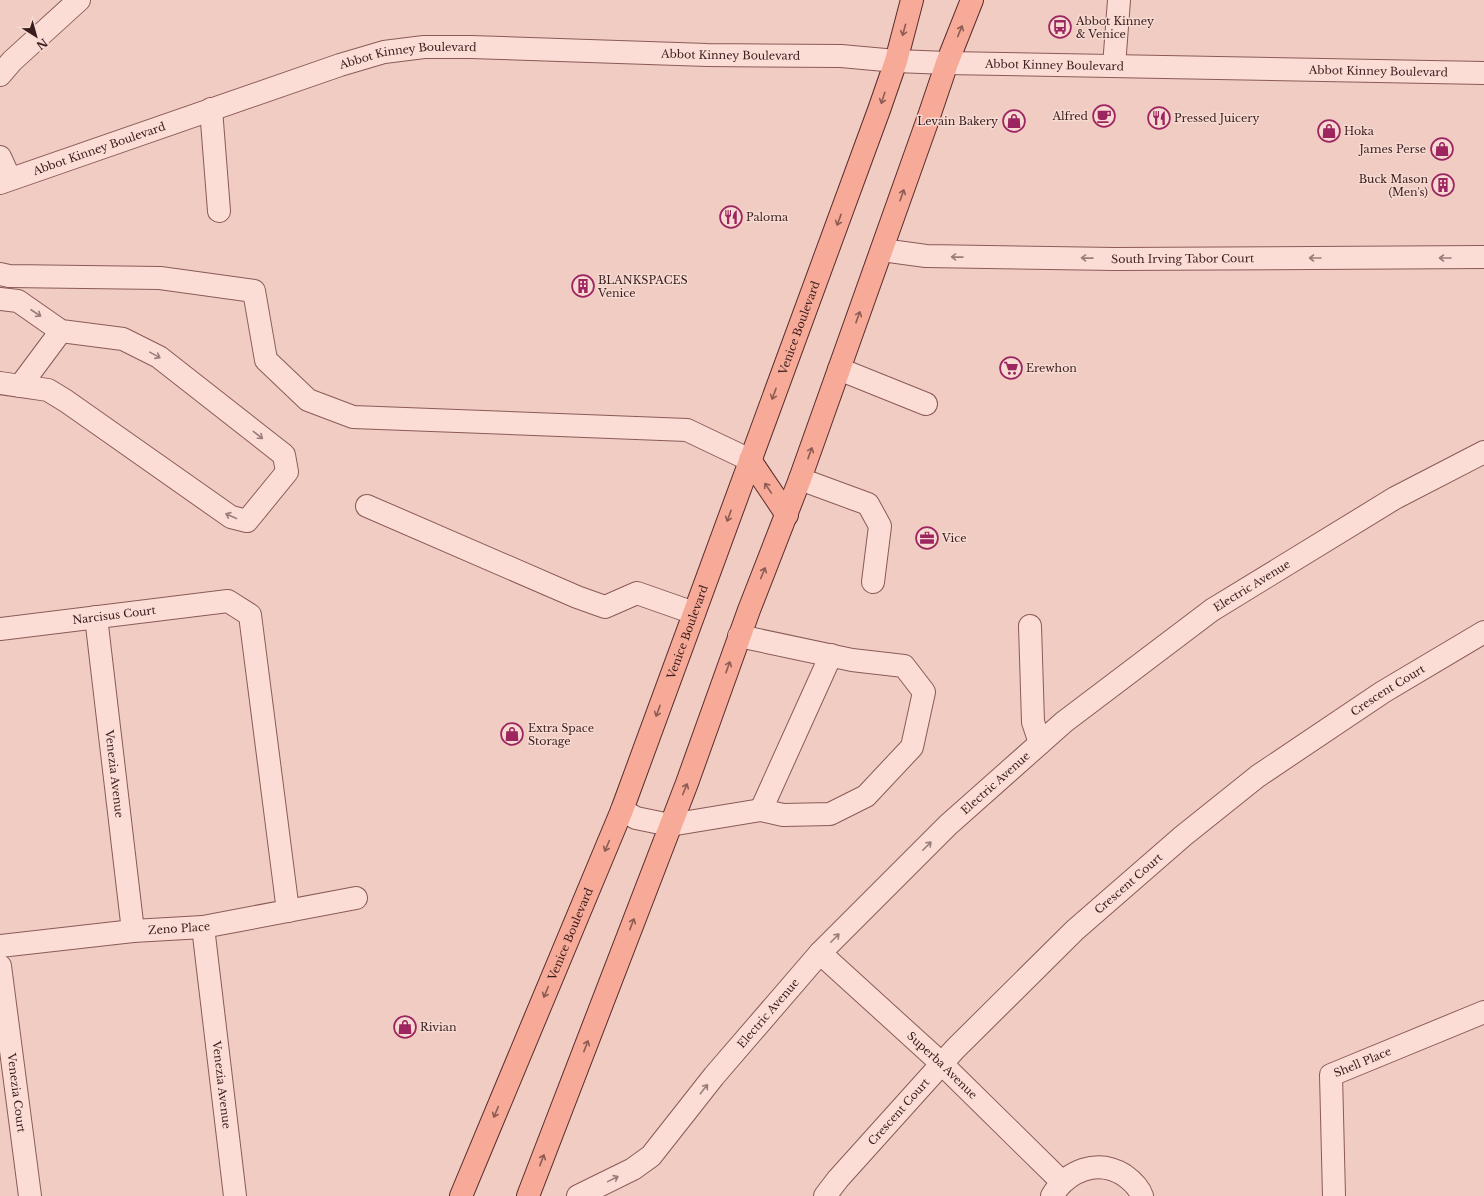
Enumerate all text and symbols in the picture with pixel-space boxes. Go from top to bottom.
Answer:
bus stop icon: Abbot Kinney & Venice [1047,14,1073,40]
place label: Abbot Kinney & Venice [1075,14,1154,41]
north arrow [16,16,56,56]
one-way arrow [900,24,907,37]
one-way arrow [956,26,964,38]
text: N [33,35,50,53]
street label: Abbot Kinney Boulevard [337,40,477,72]
street label: Abbot Kinney Boulevard [660,46,801,63]
street label: Abbot Kinney Boulevard [984,57,1125,73]
street label: Abbot Kinney Boulevard [1308,63,1449,79]
one-way arrow [879,91,886,104]
cafe icon: Alfred [1091,103,1117,129]
restaurant icon: Pressed Juicery [1146,105,1172,131]
shop icon: Levain Bakery [1001,108,1027,134]
place label: Alfred [1052,109,1089,123]
place label: Pressed Juicery [1174,111,1260,125]
place label: Levain Bakery [917,114,998,128]
shop icon: Hoka [1316,118,1342,144]
street label: Abbot Kinney Boulevard [30,119,168,178]
place label: Hoka [1344,124,1375,138]
shop icon: James Perse [1429,136,1455,162]
place label: James Perse [1358,142,1426,156]
place label: Buck Mason (Men's) [1359,172,1428,199]
building icon: Buck Mason (Men's) [1430,172,1456,198]
one-way arrow [899,188,906,201]
restaurant icon: Paloma [718,204,744,230]
place label: Paloma [746,210,789,224]
one-way arrow [834,213,842,225]
street label: South Irving Tabor Court [1111,251,1255,266]
one-way arrow [951,253,964,261]
one-way arrow [1309,254,1322,262]
one-way arrow [1439,254,1452,262]
one-way arrow [1081,255,1094,262]
building icon: BLANKSPACES Venice [570,273,596,299]
place label: BLANKSPACES Venice [597,273,688,300]
street label: Venice Boulevard [775,278,823,377]
one-way arrow [30,308,41,317]
one-way arrow [855,311,863,323]
one-way arrow [149,352,161,359]
supermarket icon: Erewhon [998,355,1024,381]
place label: Erewhon [1026,361,1077,375]
one-way arrow [770,388,777,401]
one-way arrow [252,430,263,439]
one-way arrow [806,447,814,459]
one-way arrow [764,483,772,494]
one-way arrow [725,510,733,522]
one-way arrow [226,512,238,519]
office icon: Vice [914,525,940,551]
place label: Vice [941,531,966,545]
street label: Electric Avenue [1211,557,1293,615]
one-way arrow [760,568,768,580]
street label: Venice Boulevard [663,583,711,682]
street label: Narcisus Court [72,603,157,627]
one-way arrow [725,661,733,673]
street label: Crescent Court [1348,661,1428,719]
one-way arrow [653,705,661,717]
shop icon: Extra Space Storage [499,721,525,747]
place label: Extra Space Storage [528,721,594,748]
street label: Venezia Avenue [102,728,127,819]
street label: Electric Avenue [958,749,1033,817]
one-way arrow [681,783,689,795]
one-way arrow [602,840,610,852]
one-way arrow [922,841,932,851]
street label: Crescent Court [1092,850,1166,917]
street label: Venice Boulevard [544,885,596,983]
street label: Zeno Place [148,919,211,937]
one-way arrow [629,919,637,931]
one-way arrow [830,933,840,943]
street label: Electric Avenue [734,976,802,1051]
one-way arrow [541,986,549,998]
shop icon: Rivian [392,1014,418,1040]
place label: Rivian [420,1020,457,1034]
street label: Superba Avenue [904,1029,980,1102]
street label: Venezia Avenue [209,1039,234,1130]
one-way arrow [582,1040,590,1052]
street label: Shell Place [1332,1044,1393,1080]
street label: Venezia Court [4,1051,29,1134]
street label: Crescent Court [865,1075,933,1148]
one-way arrow [699,1083,708,1094]
one-way arrow [491,1106,499,1118]
one-way arrow [538,1154,546,1166]
one-way arrow [607,1175,619,1182]

